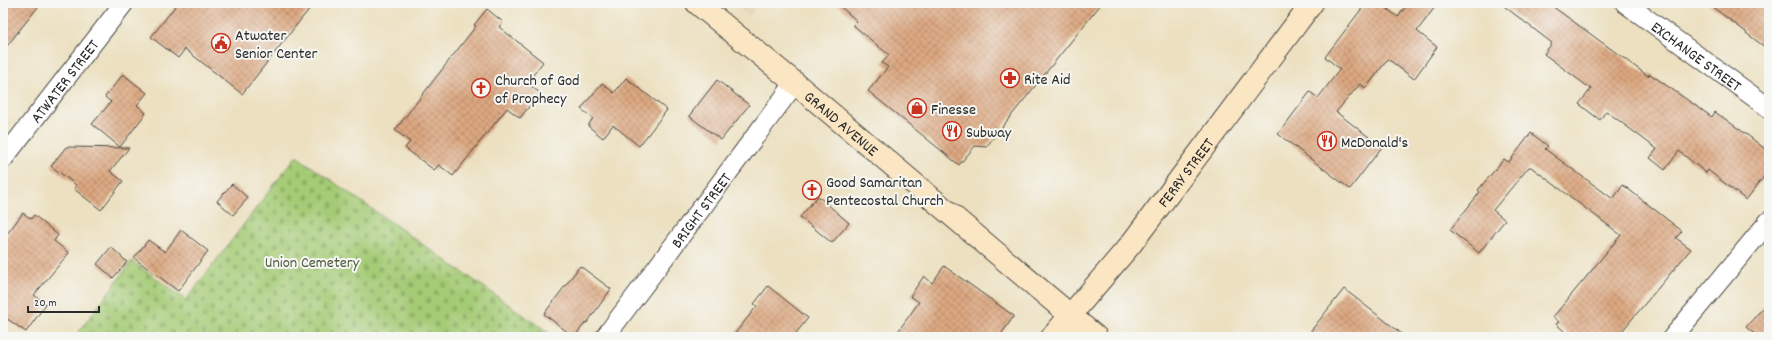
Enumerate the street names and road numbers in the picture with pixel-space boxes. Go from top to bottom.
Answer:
street label: EXCHANGE STREET [1645,17,1746,99]
street label: ATWATER STREET [26,35,106,129]
street label: GRAND AVENUE [798,86,883,163]
street label: FERRY STREET [1153,133,1221,213]
street label: BRIGHT STREET [666,168,738,254]

